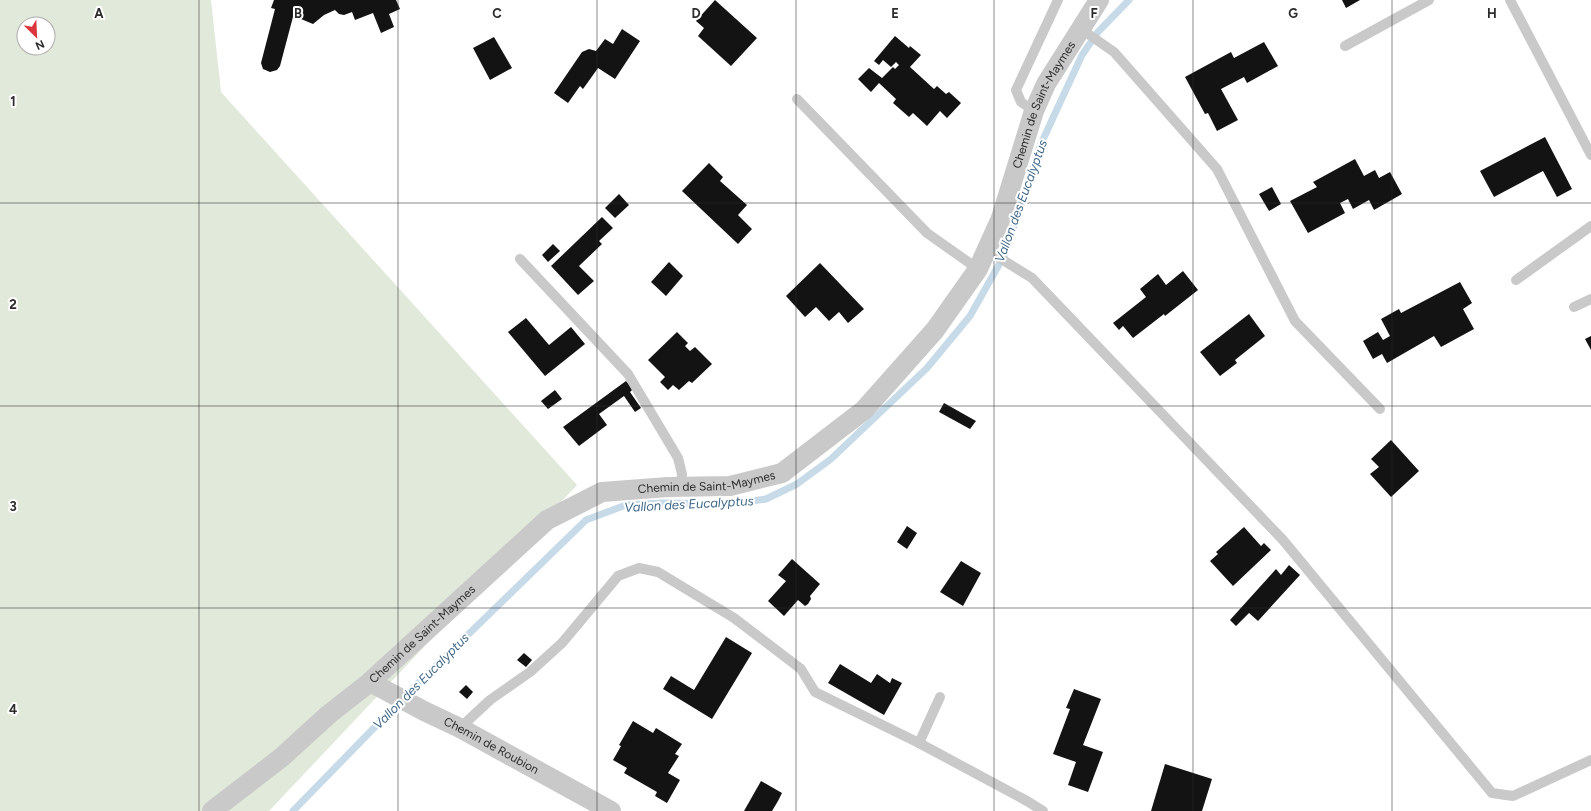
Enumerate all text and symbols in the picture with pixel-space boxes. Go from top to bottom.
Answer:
text: A [94,6,104,21]
text: B [294,6,302,21]
text: C [492,6,502,21]
text: D [691,6,701,21]
text: E [891,6,899,21]
text: F [1090,6,1098,21]
text: G [1288,6,1298,21]
text: H [1487,6,1497,21]
north arrow [16,16,56,56]
text: N [33,37,46,52]
street label: Chemin de Saint-Maymes [1010,38,1078,170]
text: 1 [10,94,16,109]
water label: Vallon des Eucalyptus [992,138,1050,264]
text: 2 [9,297,17,312]
street label: Chemin de Saint-Maymes [637,468,777,496]
water label: Vallon des Eucalyptus [624,493,754,515]
text: 3 [9,499,17,514]
street label: Chemin de Saint-Maymes [366,582,478,686]
water label: Vallon des Eucalyptus [370,630,472,732]
text: 4 [9,702,17,717]
street label: Chemin de Roubion [442,714,541,777]

